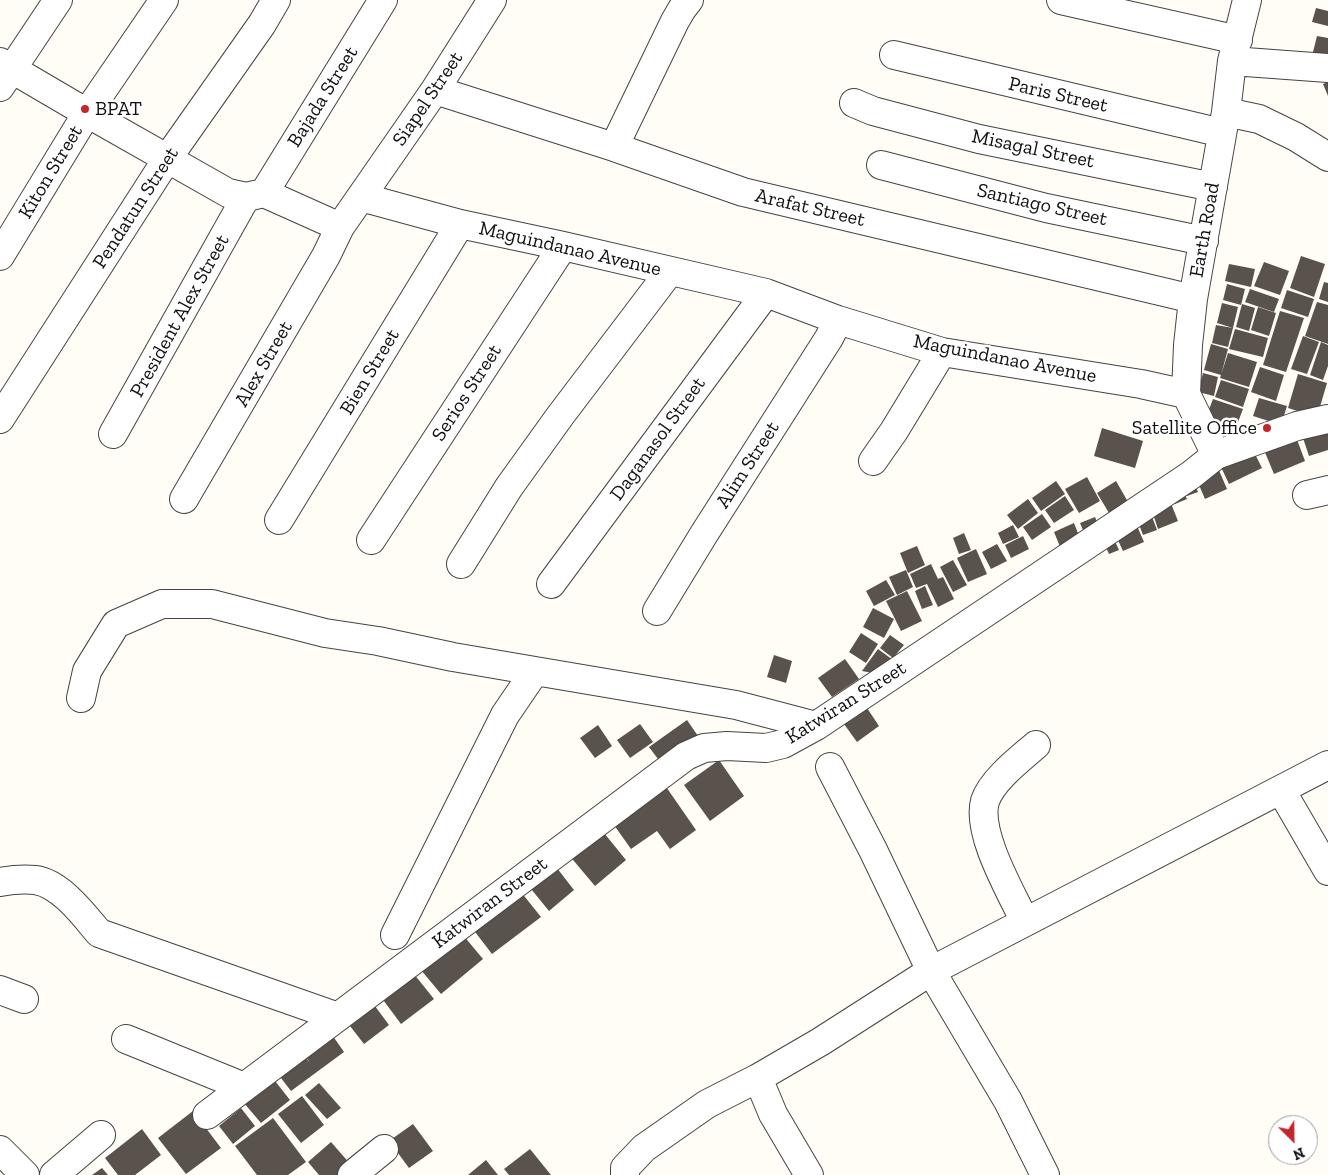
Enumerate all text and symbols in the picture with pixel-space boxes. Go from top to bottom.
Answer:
street label: Bajada Street [283,42,363,152]
street label: Siapel Street [388,47,468,151]
street label: Paris Street [1006,72,1110,118]
place label: BPAT [95,97,142,121]
marker: BPAT [79,103,91,115]
street label: Kiton Street [14,121,88,223]
street label: Misagal Street [969,124,1097,174]
street label: Pendatun Street [88,143,184,273]
street label: Santiago Street [975,178,1109,232]
street label: Earth Road [1185,181,1225,279]
street label: Arafat Street [753,184,867,232]
street label: Maguindanao Avenue [477,216,663,282]
street label: President Alex Street [125,230,235,402]
street label: Alex Street [230,317,298,411]
street label: Bien Street [335,325,405,419]
street label: Maguindanao Avenue [911,329,1099,389]
street label: Serios Street [427,340,507,446]
street label: Daganasol Street [605,372,711,506]
place label: Satellite Office [1132,416,1257,440]
street label: Alim Street [711,417,785,513]
marker: Satellite Office [1261,422,1273,434]
street label: Katwiran Street [781,656,911,750]
street label: Katwiran Street [428,852,552,954]
north arrow [1268,1115,1318,1165]
text: N [1290,1143,1307,1163]

